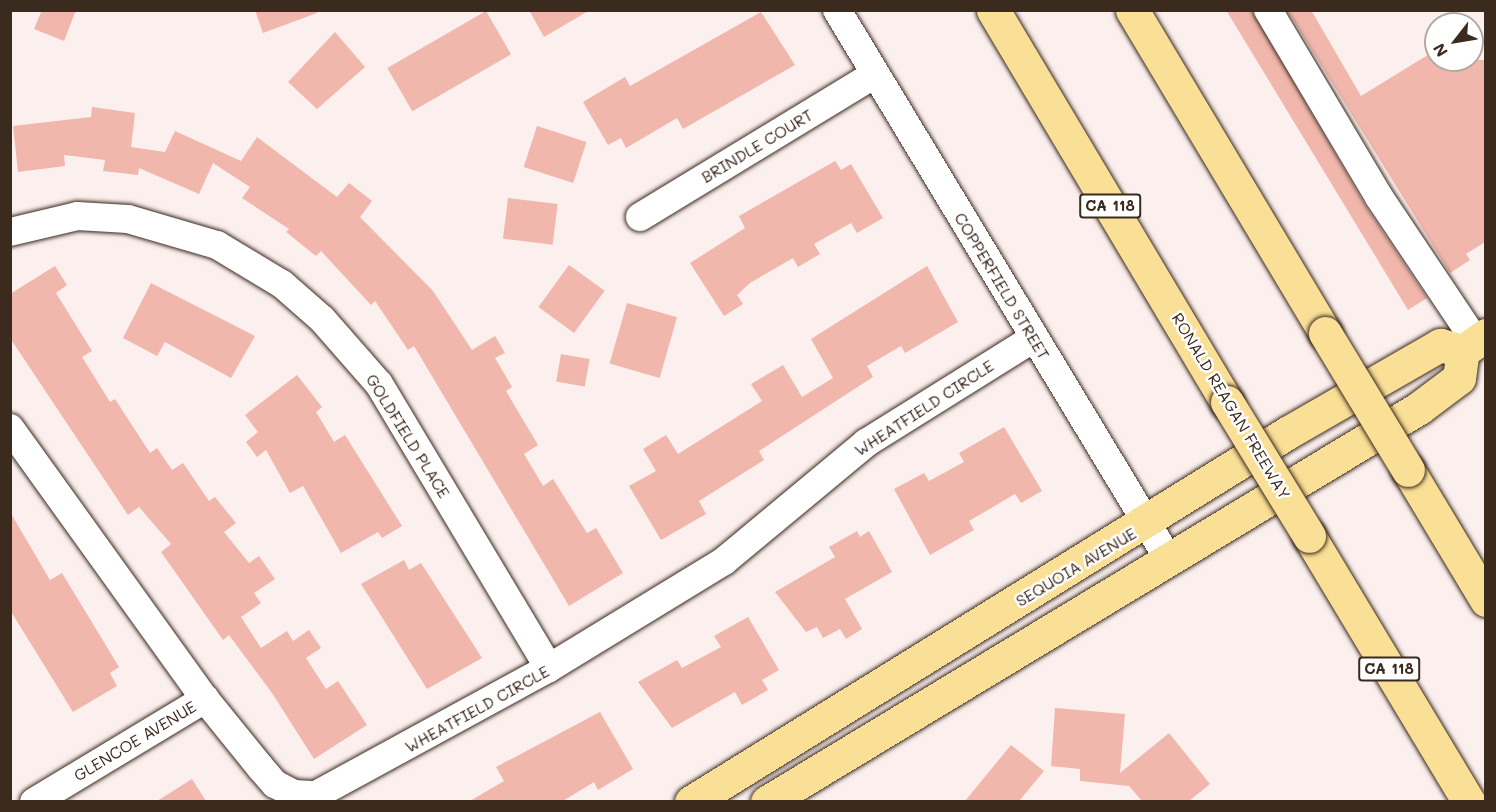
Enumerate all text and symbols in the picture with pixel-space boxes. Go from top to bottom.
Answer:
north arrow [1424,12,1484,72]
text: N [1428,40,1452,61]
street label: BRINDLE COURT [698,105,816,187]
road number: CA 118 [1078,194,1142,218]
street label: COPPERFIELD STREET [950,209,1054,363]
street label: RONALD REAGAN FREEWAY [1168,309,1294,503]
street label: WHEATFIELD CIRCLE [851,356,997,460]
street label: GOLDFIELD PLACE [362,370,454,502]
street label: SEQUOIA AVENUE [1012,523,1140,611]
road number: CA 118 [1358,657,1420,681]
street label: WHEATFIELD CIRCLE [402,661,552,757]
street label: GLENCOE AVENUE [70,697,200,785]

